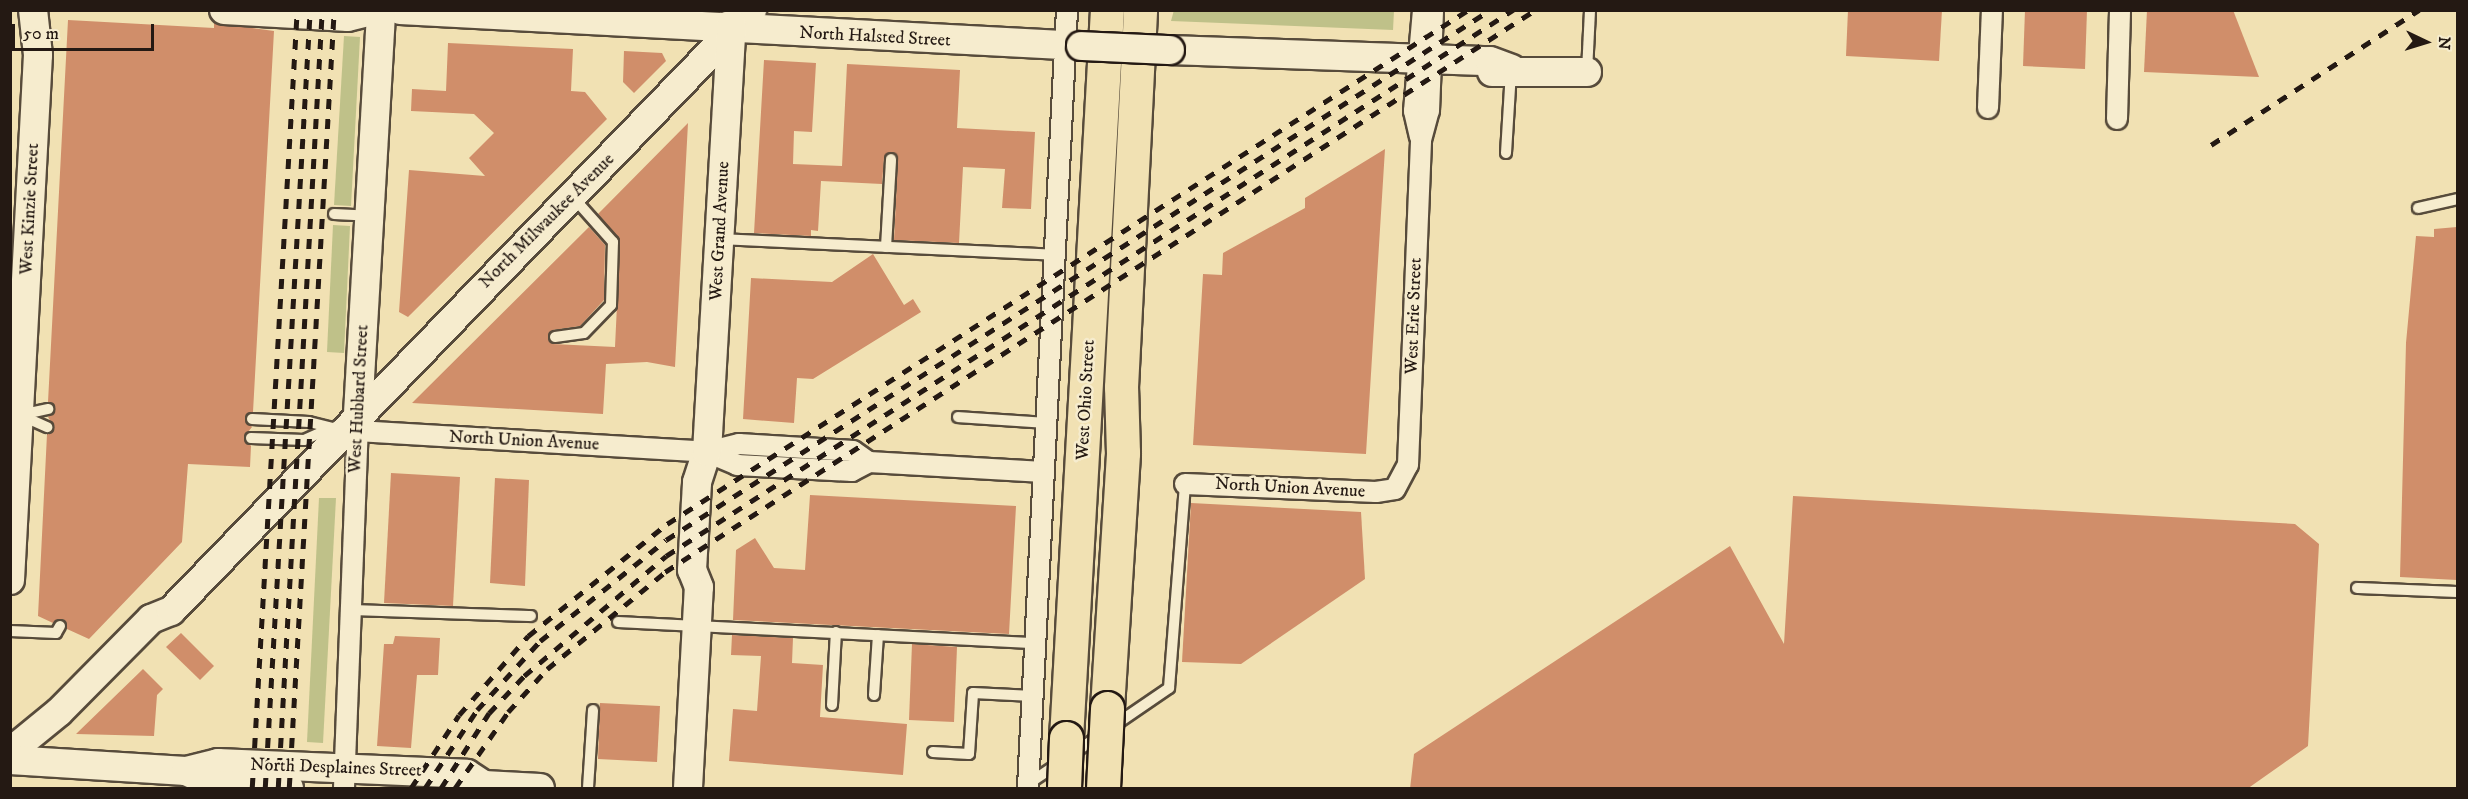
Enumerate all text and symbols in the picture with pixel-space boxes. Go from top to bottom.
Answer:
scale bar [15,12,158,50]
north arrow [2396,12,2456,72]
street label: North Halsted Street [799,22,951,52]
text: 50 m [23,23,59,45]
text: N [2434,36,2454,50]
street label: West Kinzie Street [16,143,44,275]
street label: North Milwaukee Avenue [475,149,619,293]
street label: West Grand Avenue [706,161,734,301]
street label: West Erie Street [1401,257,1427,375]
street label: West Hubbard Street [344,324,374,474]
street label: West Ohio Street [1072,339,1100,461]
street label: North Union Avenue [448,426,600,456]
street label: North Union Avenue [1214,473,1366,503]
street label: North Desplaines Street [250,754,422,782]

